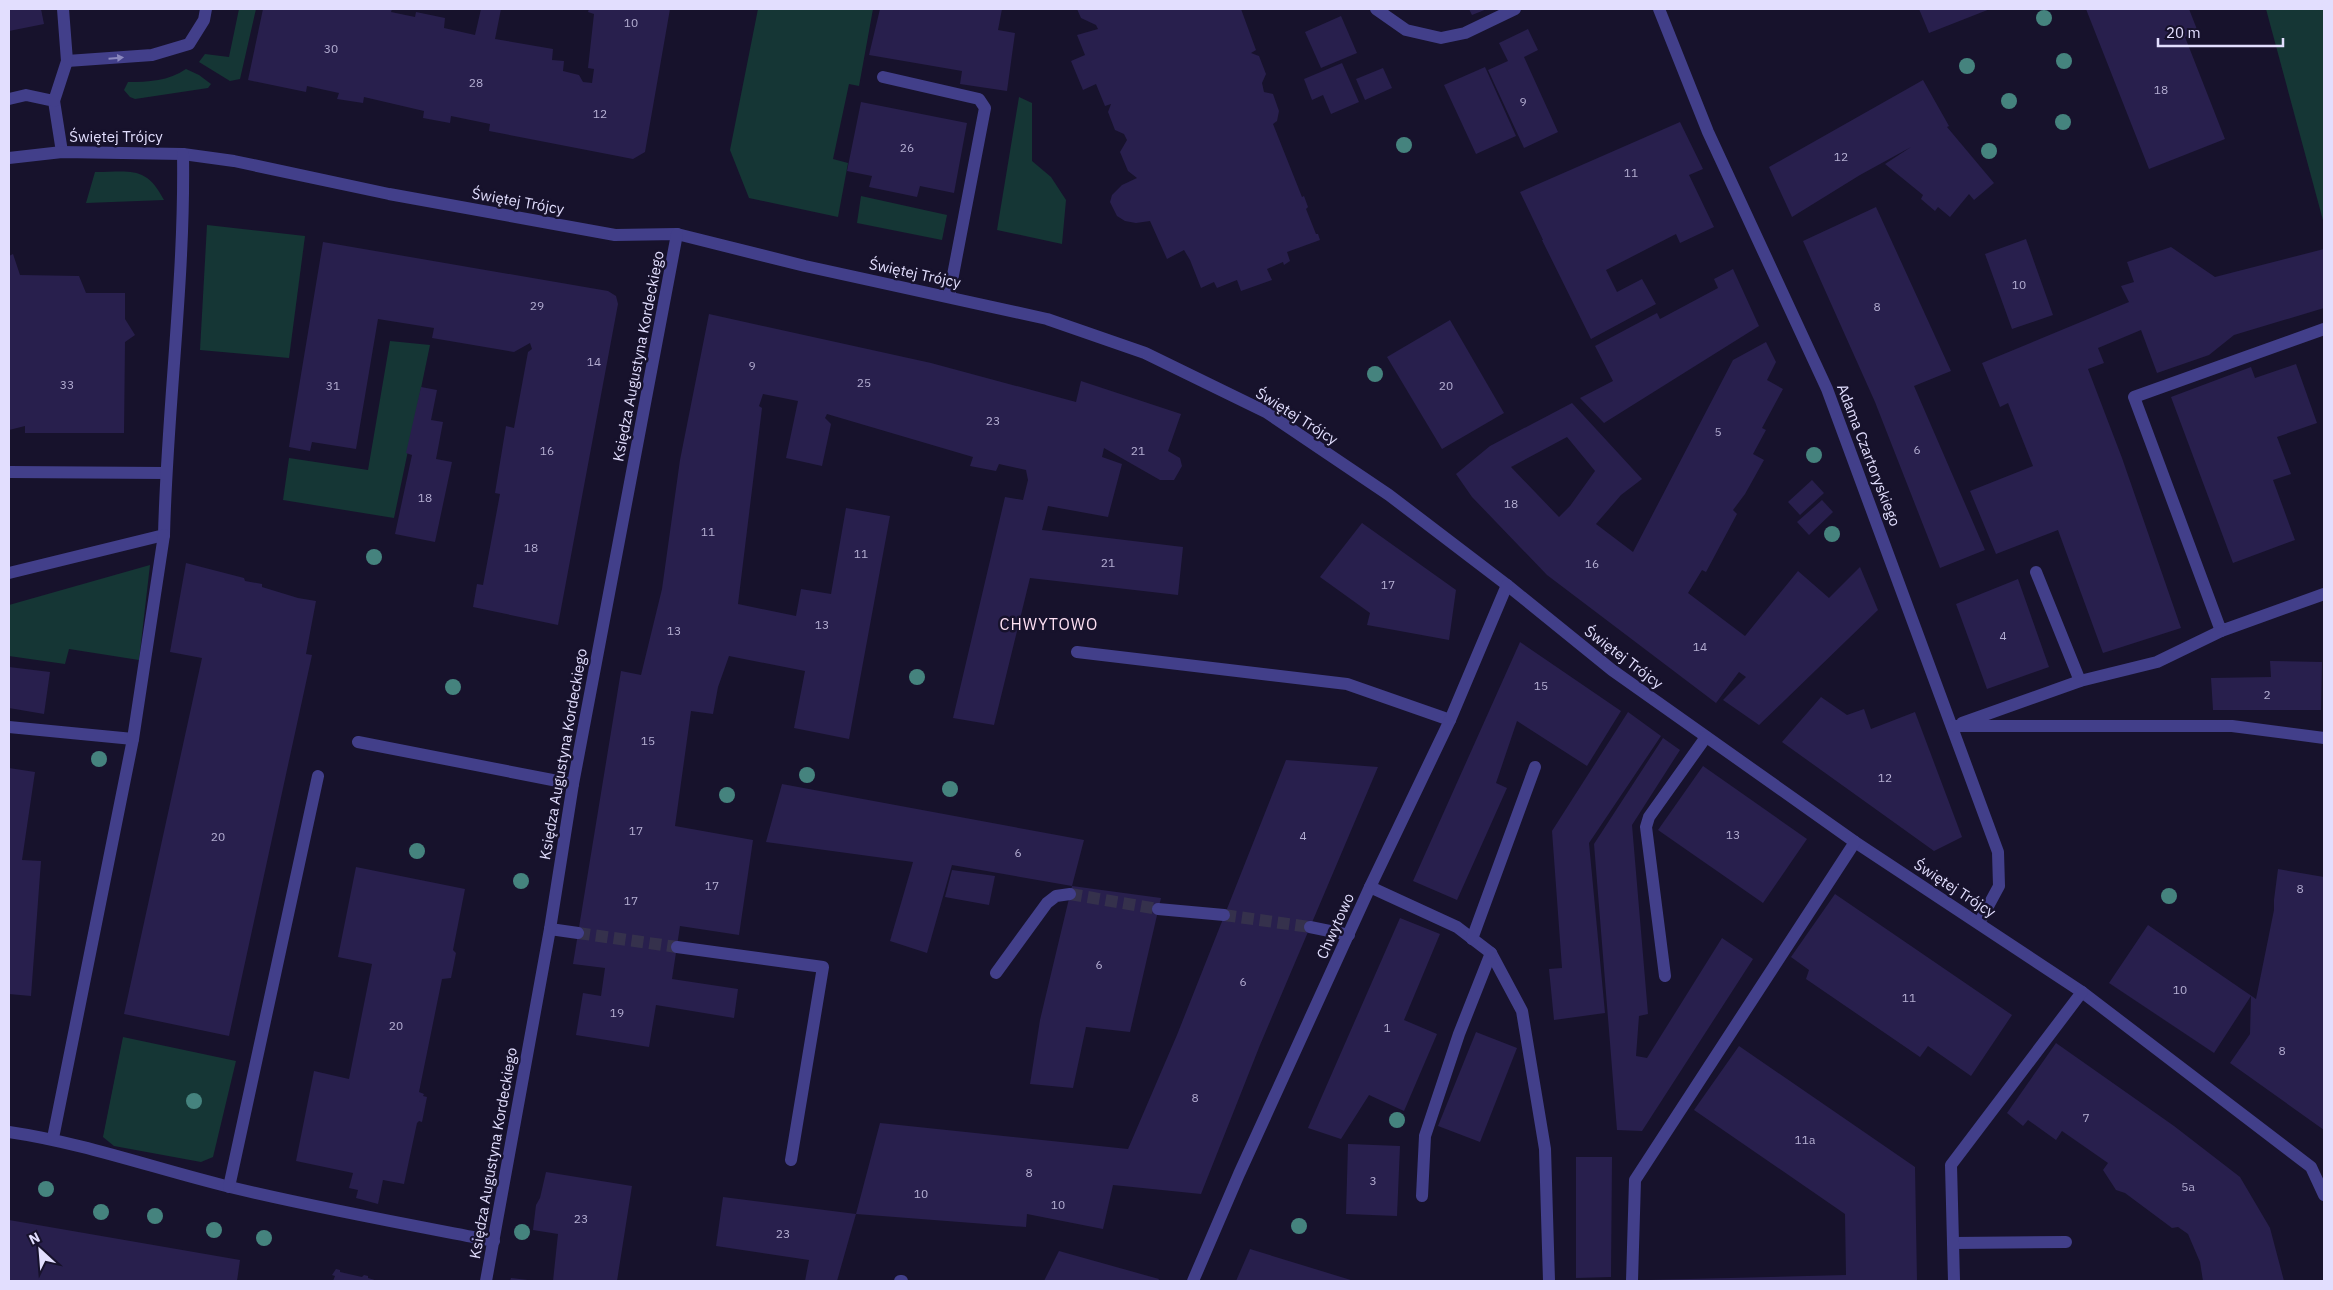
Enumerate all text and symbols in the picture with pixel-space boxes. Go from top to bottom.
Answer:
house number: 10 [624,15,638,30]
scale bar [2158,15,2283,47]
text: 20 m [2166,23,2201,42]
house number: 30 [324,41,338,56]
one-way arrow [108,54,124,62]
house number: 28 [469,75,483,90]
house number: 18 [2154,82,2168,97]
house number: 9 [1519,94,1527,109]
house number: 12 [593,106,607,121]
street label: Świętej Trójcy [69,127,163,146]
house number: 26 [900,140,914,155]
house number: 12 [1834,149,1848,164]
house number: 11 [1624,165,1638,180]
street label: Świętej Trójcy [470,184,566,219]
street label: Księdza Augustyna Kordeckiego [608,249,668,463]
street label: Świętej Trójcy [867,254,963,292]
house number: 10 [2012,277,2026,292]
house number: 29 [530,298,544,313]
house number: 8 [1873,299,1881,314]
house number: 14 [587,354,601,369]
house number: 9 [748,358,756,373]
house number: 25 [857,375,871,390]
house number: 33 [60,377,74,392]
house number: 31 [326,378,340,393]
house number: 20 [1439,378,1453,393]
street label: Adama Czartoryskiego [1833,381,1905,529]
street label: Świętej Trójcy [1252,383,1342,449]
house number: 23 [986,413,1000,428]
house number: 5 [1714,424,1722,439]
house number: 6 [1913,442,1921,457]
house number: 16 [540,443,554,458]
house number: 21 [1131,443,1145,458]
house number: 18 [418,490,432,505]
house number: 18 [1504,496,1518,511]
house number: 11 [701,524,715,539]
house number: 18 [524,540,538,555]
house number: 11 [854,546,868,561]
house number: 21 [1101,555,1115,570]
house number: 16 [1585,556,1599,571]
house number: 17 [1381,577,1395,592]
district label: CHWYTOWO [1000,614,1098,634]
house number: 13 [815,617,829,632]
street label: Świętej Trójcy [1581,621,1667,693]
house number: 13 [667,623,681,638]
house number: 4 [1999,628,2007,643]
house number: 14 [1693,639,1707,654]
street label: Księdza Augustyna Kordeckiego [535,647,591,861]
house number: 15 [1534,678,1548,693]
house number: 2 [2263,687,2271,702]
house number: 15 [641,733,655,748]
house number: 12 [1878,770,1892,785]
house number: 17 [629,823,643,838]
house number: 13 [1726,827,1740,842]
house number: 4 [1299,828,1307,843]
house number: 20 [211,829,225,844]
house number: 6 [1014,845,1022,860]
street label: Świętej Trójcy [1911,855,2000,922]
house number: 17 [705,878,719,893]
house number: 8 [2296,881,2304,896]
street label: Chwytowo [1312,890,1358,962]
house number: 17 [624,893,638,908]
house number: 6 [1095,957,1103,972]
house number: 6 [1239,974,1247,989]
house number: 10 [2173,982,2187,997]
house number: 11 [1902,990,1916,1005]
house number: 19 [610,1005,624,1020]
house number: 20 [389,1018,403,1033]
house number: 1 [1383,1020,1391,1035]
house number: 8 [2278,1043,2286,1058]
street label: Księdza Augustyna Kordeckiego [465,1046,521,1260]
house number: 8 [1191,1090,1199,1105]
house number: 7 [2082,1110,2090,1125]
house number: 11a [1795,1132,1816,1147]
house number: 8 [1025,1165,1033,1180]
house number: 3 [1369,1173,1377,1188]
house number: 5a [2181,1179,2195,1194]
house number: 10 [914,1186,928,1201]
house number: 10 [1051,1197,1065,1212]
house number: 23 [574,1211,588,1226]
north arrow [15,1225,65,1275]
house number: 23 [776,1226,790,1241]
text: N [26,1228,43,1249]

